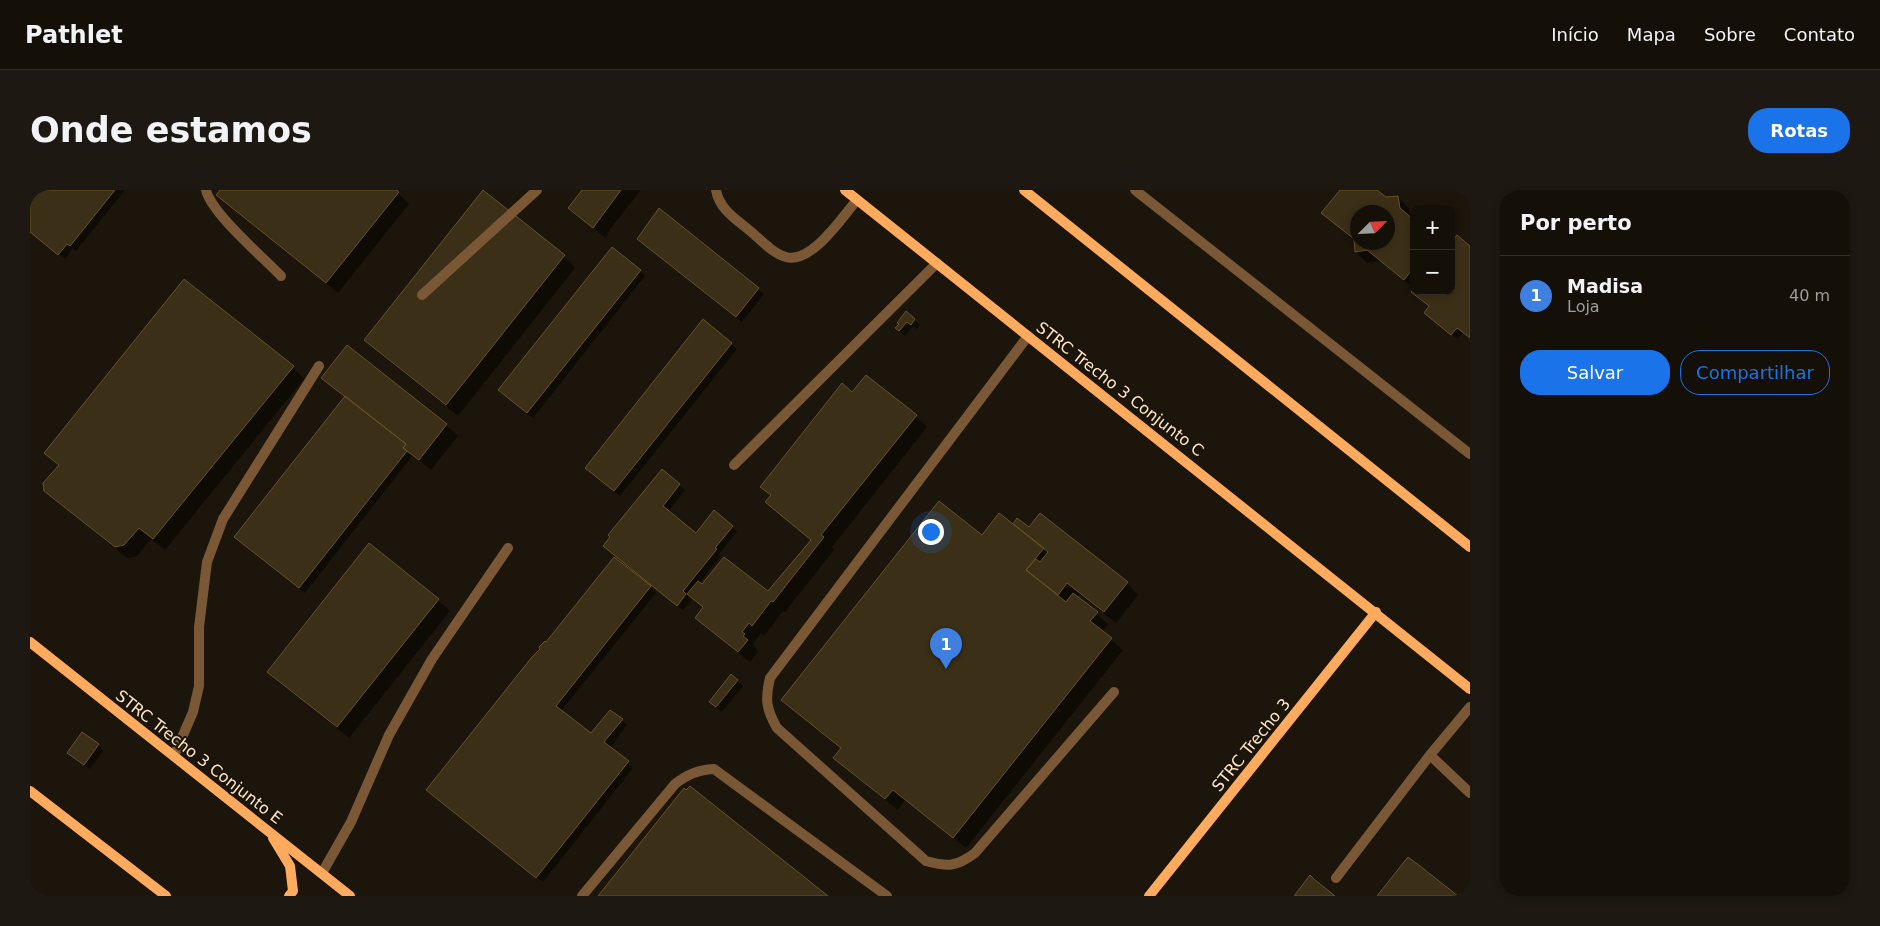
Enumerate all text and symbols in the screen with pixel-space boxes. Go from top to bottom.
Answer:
text: Pathlet [25,21,123,49]
text: Início [1551,24,1599,45]
text: Mapa [1627,24,1676,45]
text: Sobre [1704,24,1756,45]
text: Contato [1784,24,1855,45]
button: Rotas [1748,108,1850,153]
text: Onde estamos [30,110,312,150]
north arrow [1350,205,1395,250]
map controls [1410,205,1455,295]
button: + [1410,205,1455,250]
text: Por perto [1520,211,1632,235]
button: − [1410,250,1455,295]
text: Madisa [1567,275,1643,297]
text: 1 [1530,286,1542,305]
text: 40 m [1789,286,1830,305]
text: Loja [1567,297,1600,316]
street label: STRC Trecho 3 Conjunto C [1032,318,1208,460]
button: Salvar [1520,350,1670,395]
button: Compartilhar [1680,350,1830,395]
your location [918,519,944,545]
pin: 1 [930,628,962,669]
street label: STRC Trecho 3 Conjunto E [112,686,286,828]
street label: STRC Trecho 3 [1208,695,1294,795]

